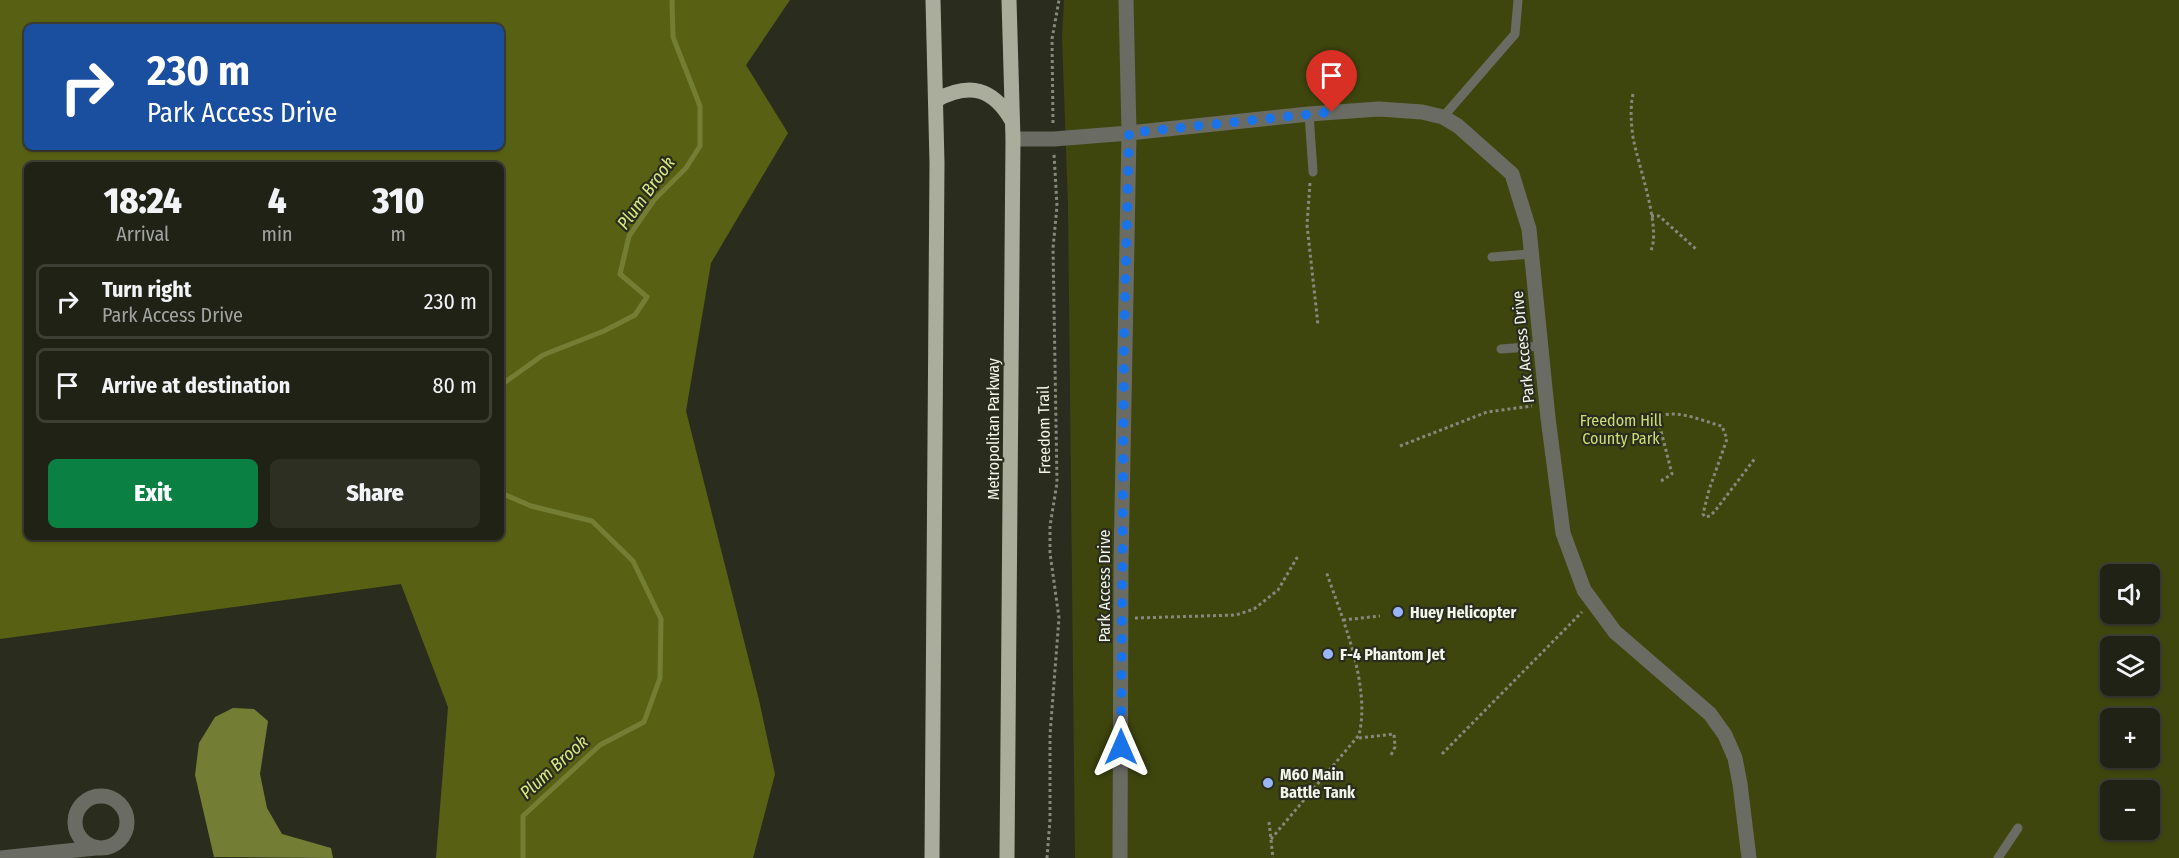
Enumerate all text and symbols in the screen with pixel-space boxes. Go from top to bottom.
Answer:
text: 230 m [147,46,250,96]
icon: right [48,48,126,126]
pin [1306,50,1357,112]
icon: arrive [1315,59,1348,92]
text: Park Access Drive [147,97,337,129]
water label: Plum Brook [612,152,680,234]
text: 18:24 [104,179,182,223]
text: 4 [268,179,287,223]
text: 310 [372,179,424,223]
text: Arrival [116,222,169,246]
text: min [262,222,293,246]
text: m [391,222,406,246]
text: Turn right [102,276,191,303]
icon: right [51,285,84,318]
text: 230 m [424,288,477,315]
street label: Park Access Drive [1508,290,1538,404]
text: Park Access Drive [102,303,243,327]
street label: Metropolitan Parkway [984,357,1003,500]
icon: arrive [51,369,84,402]
text: Arrive at destination [102,372,290,399]
text: 80 m [432,372,477,399]
street label: Freedom Trail [1034,386,1054,474]
park label: Freedom Hill County Park [1580,411,1662,448]
button: Exit [48,459,258,528]
button: Share [270,459,480,528]
street label: Park Access Drive [1095,530,1114,642]
map controls [2100,564,2160,840]
button: sound [2100,564,2160,624]
place label: Huey Helicopter [1410,603,1516,622]
marker: Huey Helicopter [1391,605,1405,619]
button: layers [2100,636,2160,696]
place label: F-4 Phantom Jet [1340,645,1446,664]
marker: F-4 Phantom Jet [1321,647,1335,661]
button: + [2100,708,2160,768]
position arrow [1089,715,1153,779]
water label: Plum Brook [515,731,593,803]
place label: M60 Main Battle Tank [1280,765,1356,802]
marker: M60 Main Battle Tank [1261,776,1275,790]
button: − [2100,780,2160,840]

